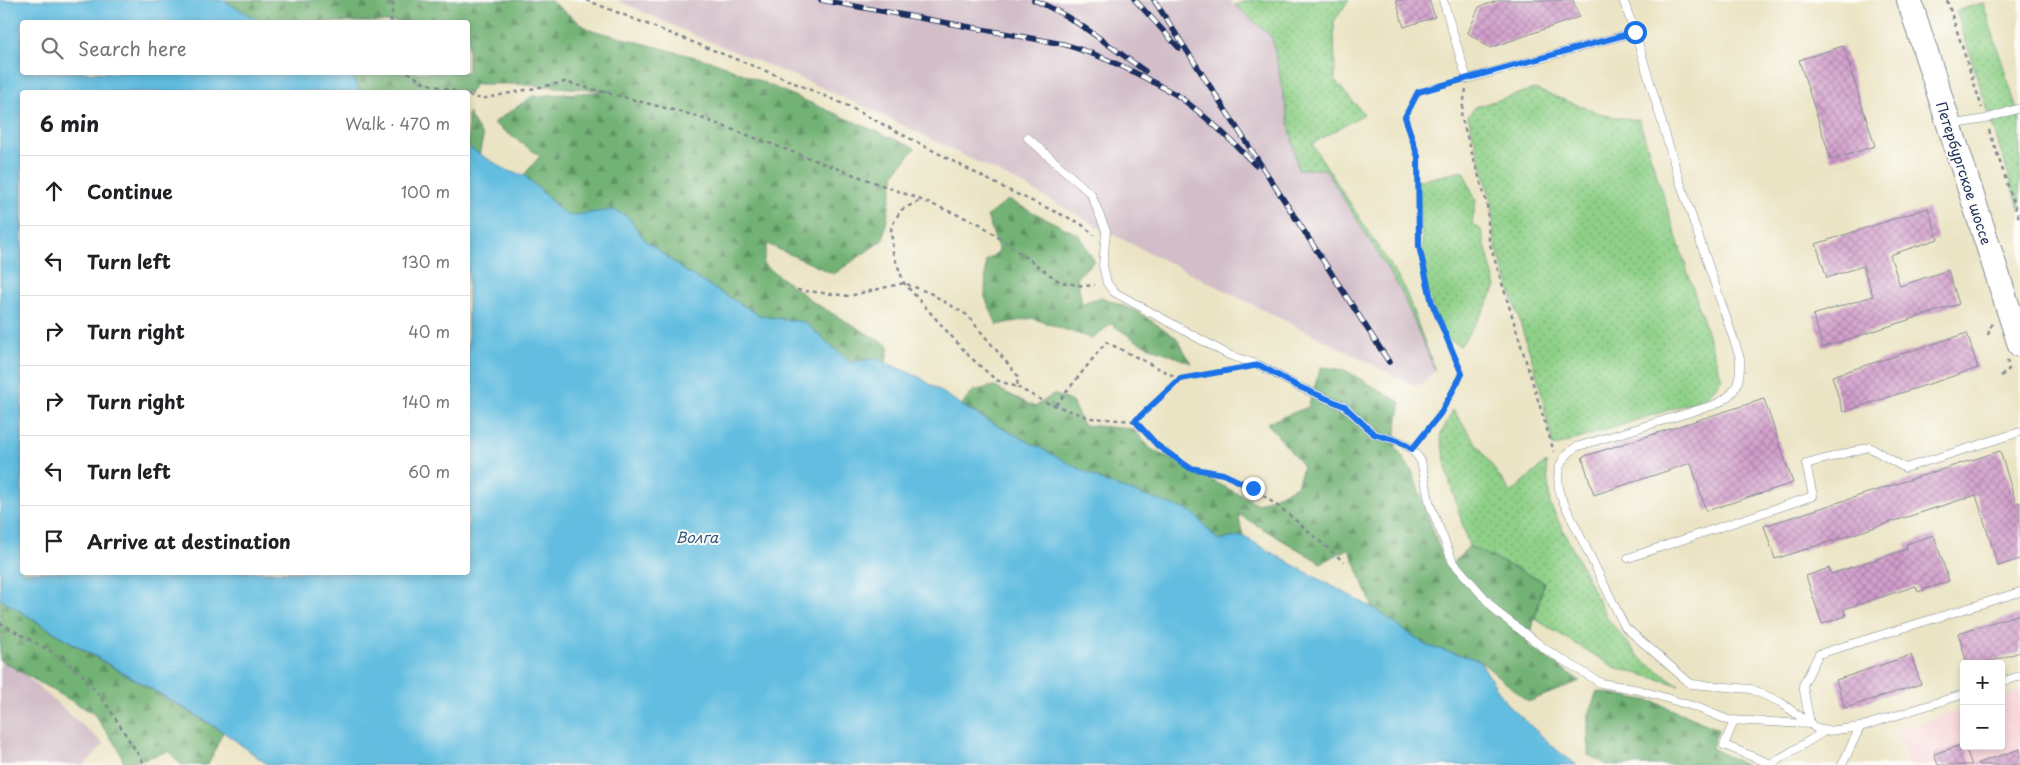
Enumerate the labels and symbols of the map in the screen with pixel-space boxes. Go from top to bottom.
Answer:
route start [1624,21,1647,44]
street label: Петербургское шоссе [1931,99,1997,247]
route end [1242,477,1265,500]
water label: Волга [676,525,719,548]

